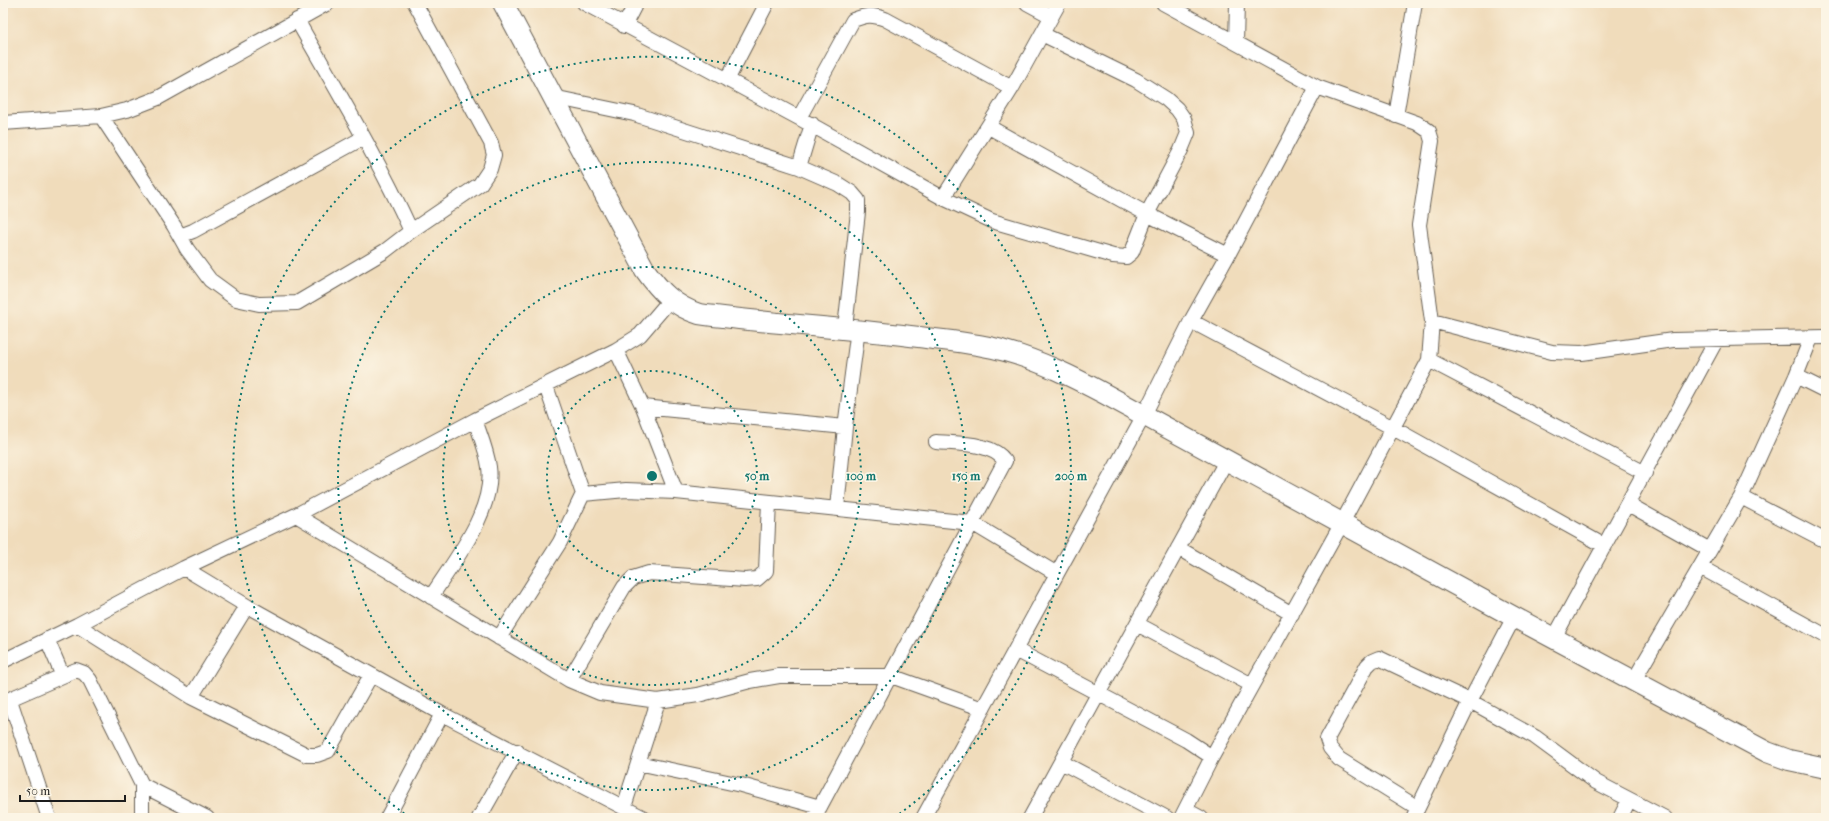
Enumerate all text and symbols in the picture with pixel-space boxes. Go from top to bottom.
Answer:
centre of rings [645,469,659,483]
text: 50 m [745,469,770,483]
text: 100 m [846,469,877,483]
text: 150 m [952,469,981,483]
text: 200 m [1055,469,1088,483]
scale bar [20,777,125,803]
text: 50 m [26,784,50,798]

